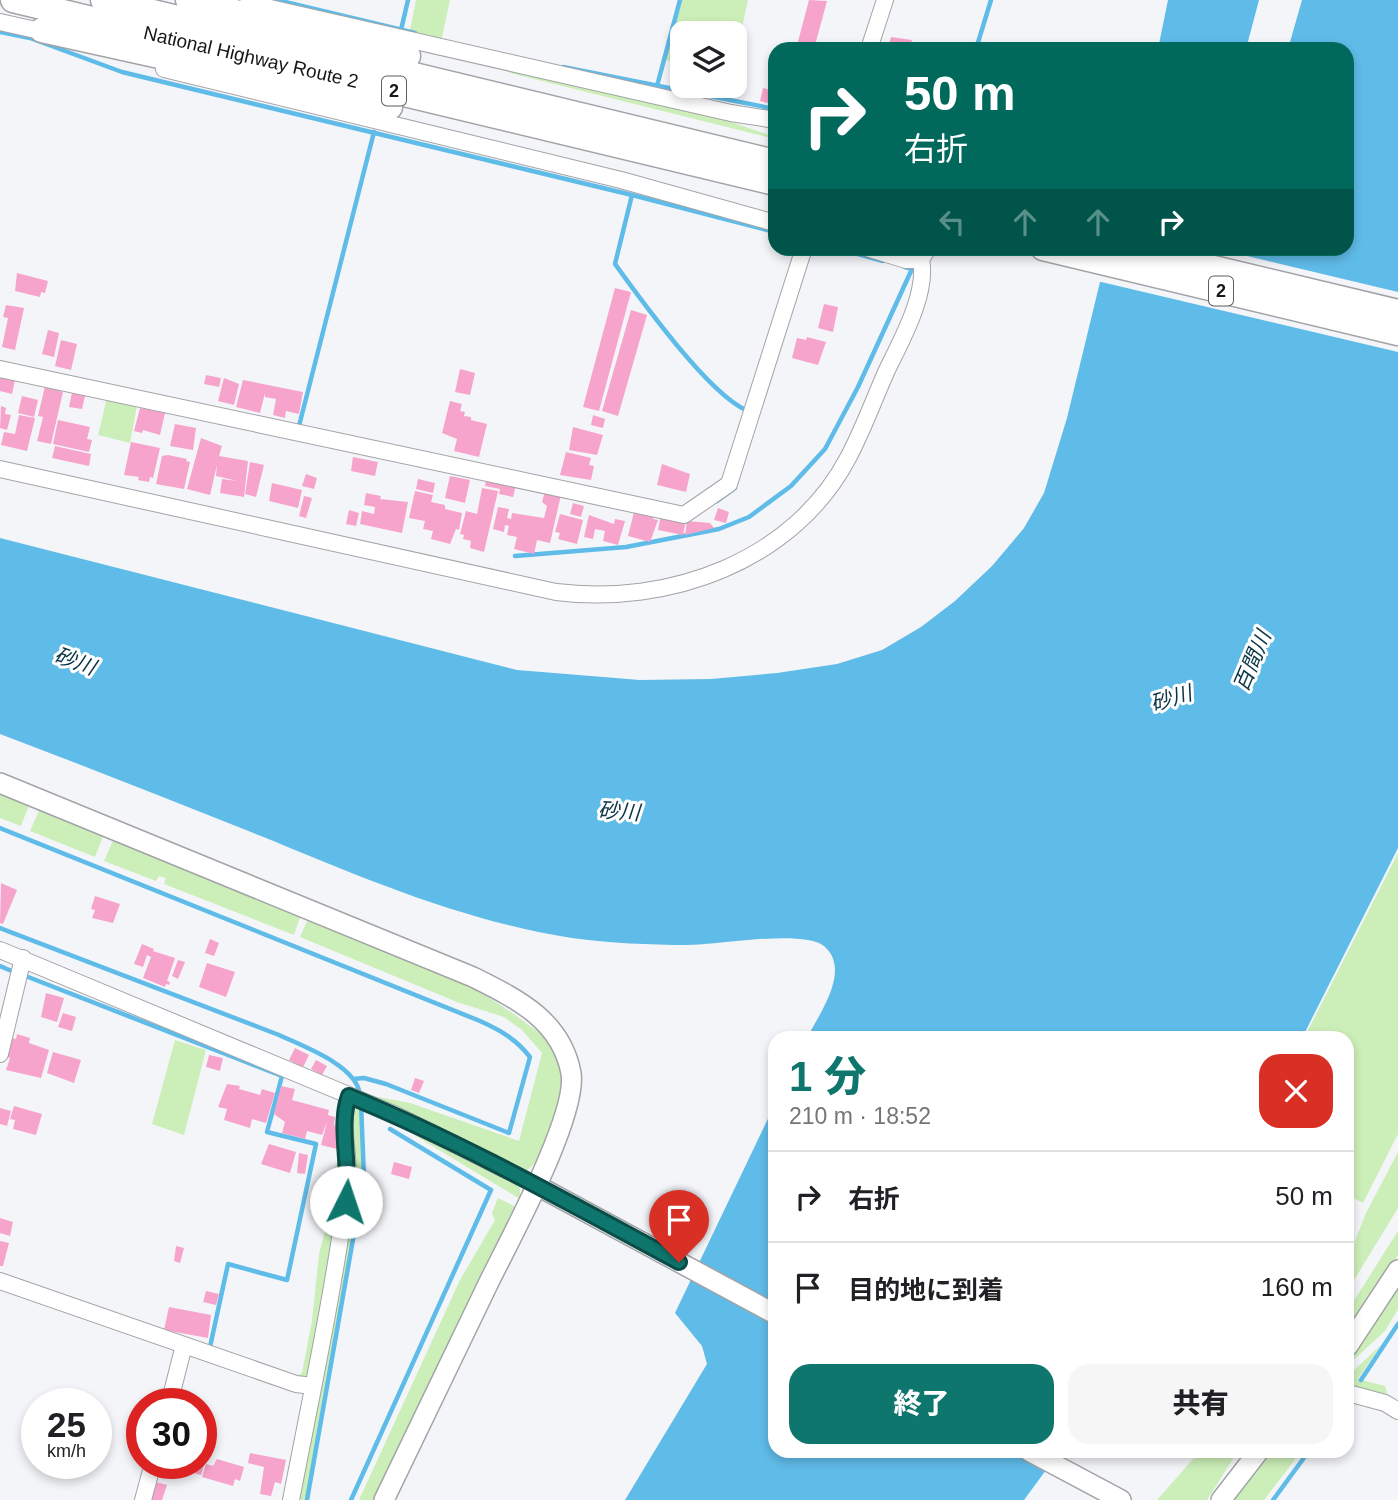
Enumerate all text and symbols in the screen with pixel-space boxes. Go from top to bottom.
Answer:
map controls [670,21,747,98]
button: layers [670,21,747,98]
street label: National Highway Route 2 [142,22,360,92]
text: 50 m [904,66,1016,120]
icon: right [789,70,880,161]
road number: 2 [382,76,406,106]
text: 右折 [904,131,968,167]
icon: left [933,203,971,241]
icon: ahead [1006,203,1044,241]
icon: ahead [1079,203,1117,241]
icon: right [1152,203,1190,241]
road number: 2 [1209,276,1233,306]
water label: 百間川 [1229,626,1276,694]
water label: 砂川 [51,643,101,680]
water label: 砂川 [1148,680,1196,715]
water label: 砂川 [597,798,643,824]
text: 1 分 [789,1053,866,1100]
button: close [1259,1054,1333,1128]
text: 210 m · 18:52 [789,1103,931,1129]
position arrow [309,1165,383,1239]
icon: right [789,1178,827,1216]
text: 50 m [1275,1181,1333,1211]
text: 右折 [848,1184,900,1214]
pin [649,1190,709,1262]
icon: arrive [660,1201,698,1239]
icon: arrive [789,1269,827,1307]
text: 160 m [1261,1272,1333,1302]
text: 目的地に到着 [848,1275,1004,1305]
button: 終了 [789,1364,1054,1444]
button: 共有 [1068,1364,1333,1444]
speed limit sign: 30 [126,1388,217,1479]
text: 25 [47,1405,86,1444]
text: km/h [47,1441,86,1461]

